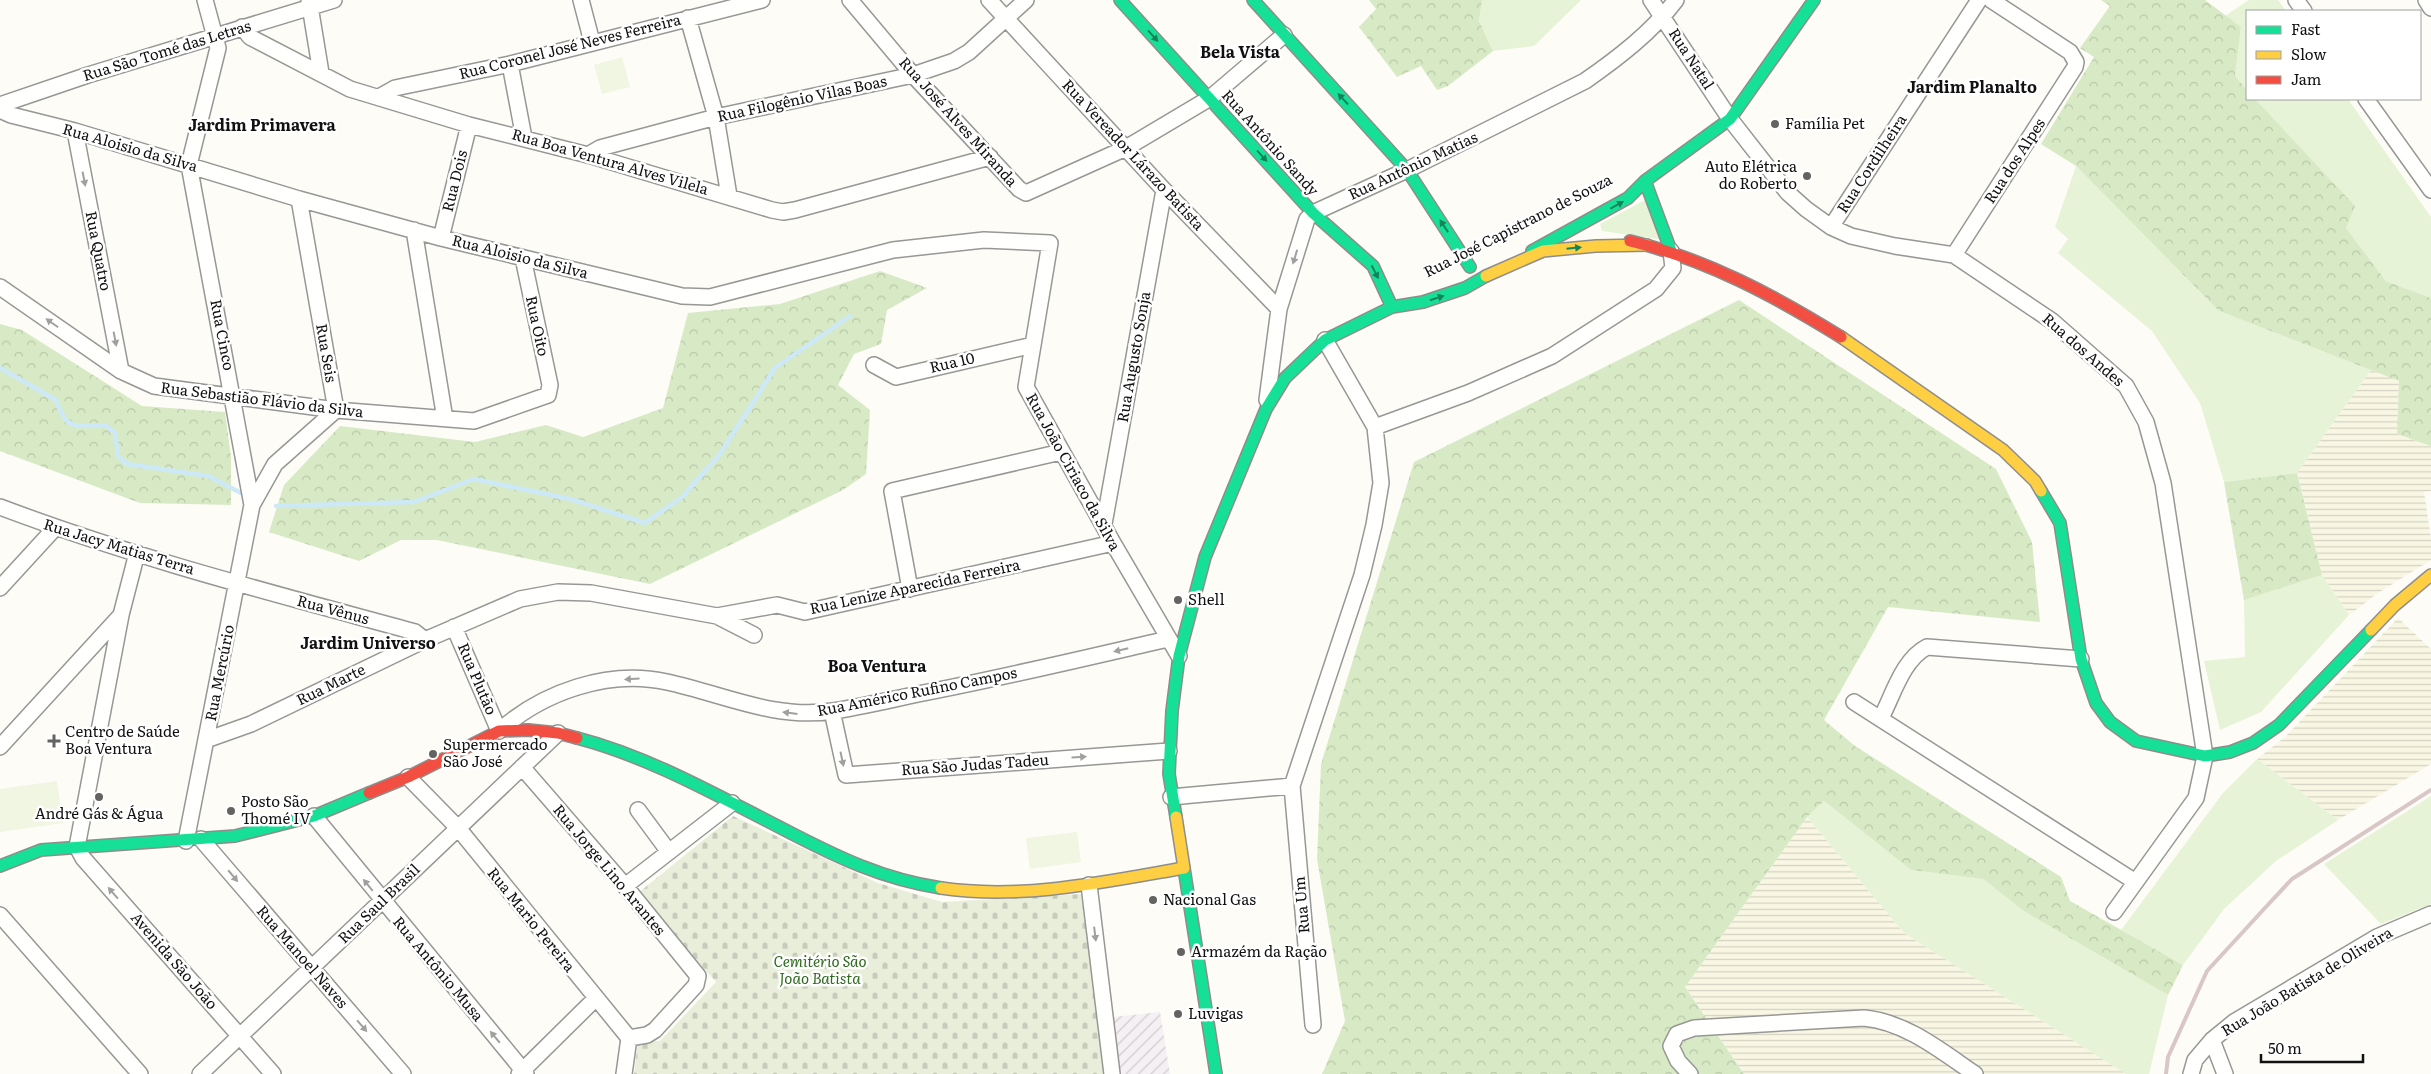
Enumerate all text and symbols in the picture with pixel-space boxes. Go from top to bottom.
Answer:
street label: Rua Coronel José Neves Ferreira [456,7,684,84]
legend [2246,10,2421,100]
street label: Rua São Tomé das Letras [80,13,254,86]
text: Fast [2291,17,2320,40]
street label: Rua Natal [1664,23,1721,93]
one-way arrow [1147,30,1159,42]
district label: Bela Vista [1200,39,1281,63]
text: Slow [2291,42,2326,65]
street label: Rua José Alves Miranda [894,51,1025,192]
text: Jam [2291,67,2322,90]
street label: Rua Filogênio Vilas Boas [715,68,889,127]
street label: Rua Vereador Lárazo Batista [1058,73,1211,235]
district label: Jardim Planalto [1907,74,2037,98]
street label: Rua Antônio Sandy [1217,84,1325,201]
one-way arrow [1337,93,1349,105]
street label: Rua Cordilheira [1830,108,1912,217]
place label: Família Pet [1785,111,1865,134]
district label: Jardim Primavera [188,112,337,136]
street label: Rua dos Alpes [1977,113,2050,207]
street label: Rua Aloisio da Silva [60,116,202,177]
marker: Família Pet [1769,118,1781,130]
street label: Rua Boa Ventura Alves Vilela [509,121,712,200]
street label: Rua Antônio Matias [1344,124,1481,205]
street label: Rua Dois [435,147,472,214]
one-way arrow [1257,150,1268,163]
place label: Auto Elétrica do Roberto [1704,154,1798,194]
street label: Rua José Capistrano de Souza [1419,167,1616,282]
marker: Auto Elétrica do Roberto [1801,170,1813,182]
one-way arrow [81,171,89,187]
one-way arrow [1609,201,1624,209]
street label: Rua Quatro [80,209,119,293]
one-way arrow [1439,219,1448,233]
street label: Rua Aloisio da Silva [450,228,592,284]
one-way arrow [1566,244,1582,252]
one-way arrow [1291,250,1298,265]
one-way arrow [1371,265,1379,279]
street label: Rua Augusto Sonja [1110,288,1156,424]
street label: Rua Oito [521,293,556,358]
one-way arrow [1429,294,1444,301]
street label: Rua Cinco [205,297,242,373]
street label: Rua dos Andes [2038,307,2130,391]
one-way arrow [45,318,59,328]
street label: Rua Seis [311,322,344,384]
one-way arrow [111,331,119,347]
street label: Rua 10 [927,345,977,378]
street label: Rua Sebastião Flávio da Silva [159,375,366,422]
street label: Rua João Ciriaco da Silva [1021,388,1128,555]
street label: Rua Jacy Matias Terra [41,512,199,580]
street label: Rua Lenize Aparecida Ferreira [807,552,1023,619]
place label: Shell [1188,587,1224,610]
street label: Rua Vênus [295,588,372,629]
marker: Shell [1172,594,1184,606]
street label: Rua Mercúrio [198,622,239,723]
district label: Jardim Universo [300,630,436,654]
street label: Rua Plutão [453,639,504,718]
one-way arrow [1113,646,1128,654]
district label: Boa Ventura [827,653,927,677]
street label: Rua Marte [292,657,369,710]
street label: Rua Américo Rufino Campos [815,660,1019,721]
one-way arrow [623,675,639,683]
one-way arrow [782,709,798,717]
place label: Centro de Saúde Boa Ventura [65,719,180,759]
place label: Supermercado São José [443,732,548,772]
marker: Centro de Saúde Boa Ventura [47,734,61,748]
street label: Rua São Judas Tadeu [900,747,1050,780]
marker: Supermercado São José [427,748,439,760]
one-way arrow [838,751,846,767]
one-way arrow [1071,753,1087,761]
place label: Posto São Thomé IV [241,789,311,829]
marker: André Gás & Água [93,791,105,803]
street label: Rua Jorge Lino Arantes [548,798,672,940]
place label: André Gás & Água [35,801,164,824]
marker: Posto São Thomé IV [225,805,237,817]
street label: Rua Saul Brasil [332,858,424,948]
street label: Rua Mario Pereira [483,862,582,977]
one-way arrow [227,870,239,882]
street label: Rua Um [1287,875,1314,935]
one-way arrow [363,879,374,892]
one-way arrow [108,887,119,900]
place label: Nacional Gas [1163,887,1256,910]
marker: Nacional Gas [1147,894,1159,906]
street label: Rua Manoel Naves [252,899,355,1013]
street label: Avenida São João [126,906,224,1014]
street label: Rua Antônio Musa [388,910,491,1026]
street label: Rua João Batista de Oliveira [2216,920,2397,1041]
one-way arrow [1091,926,1099,942]
place label: Armazém da Ração [1191,939,1327,962]
marker: Armazém da Ração [1175,946,1187,958]
park label: Cemitério São João Batista [773,949,867,989]
place label: Luvigas [1188,1001,1243,1024]
marker: Luvigas [1172,1008,1184,1020]
one-way arrow [356,1019,367,1032]
one-way arrow [489,1030,500,1043]
scale bar [2261,1032,2364,1064]
text: 50 m [2268,1036,2302,1059]

